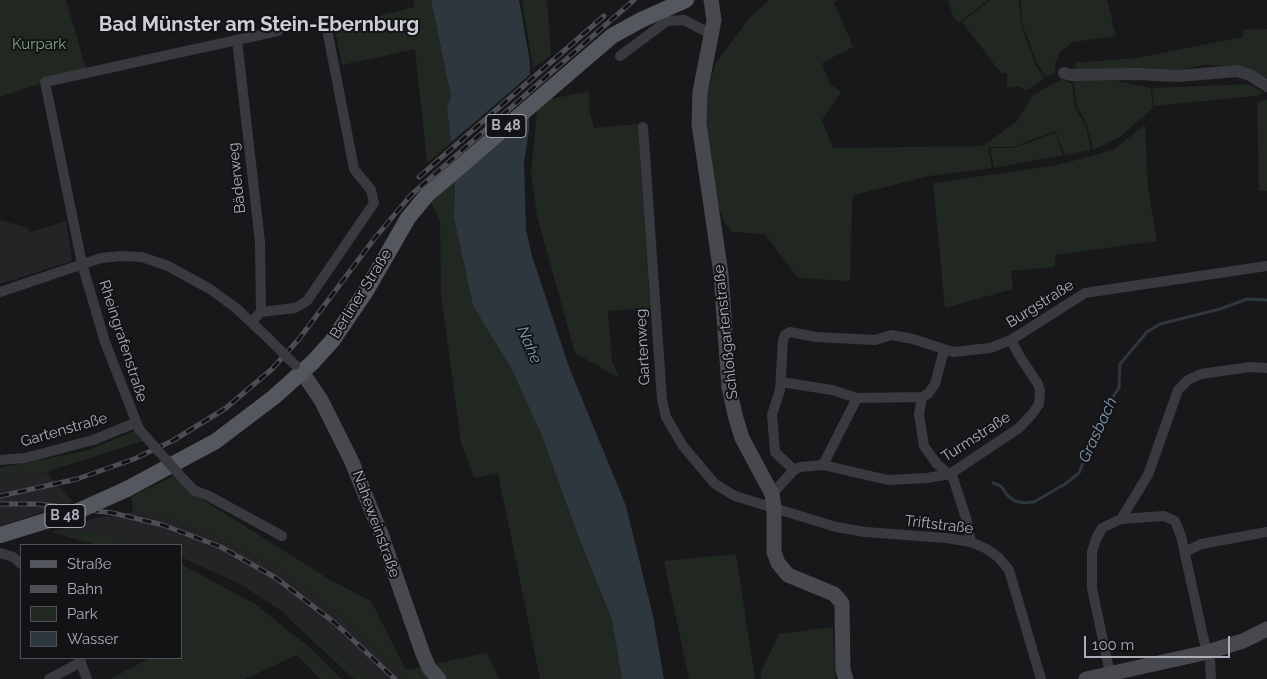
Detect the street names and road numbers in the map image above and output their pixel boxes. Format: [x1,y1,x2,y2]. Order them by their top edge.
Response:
road number: B 48 [486,114,526,138]
street label: Bäderweg [224,141,250,215]
street label: Berliner Straße [326,246,396,342]
street label: Schloßgartenstraße [710,264,742,400]
street label: Burgstraße [1003,276,1077,332]
street label: Rheingrafenstraße [95,278,151,404]
street label: Gartenweg [632,308,654,386]
street label: Turmstraße [938,408,1014,466]
street label: Gartenstraße [19,409,109,451]
street label: Naheweinstraße [348,468,404,580]
road number: B 48 [45,504,85,528]
street label: Triftstraße [904,512,974,538]

